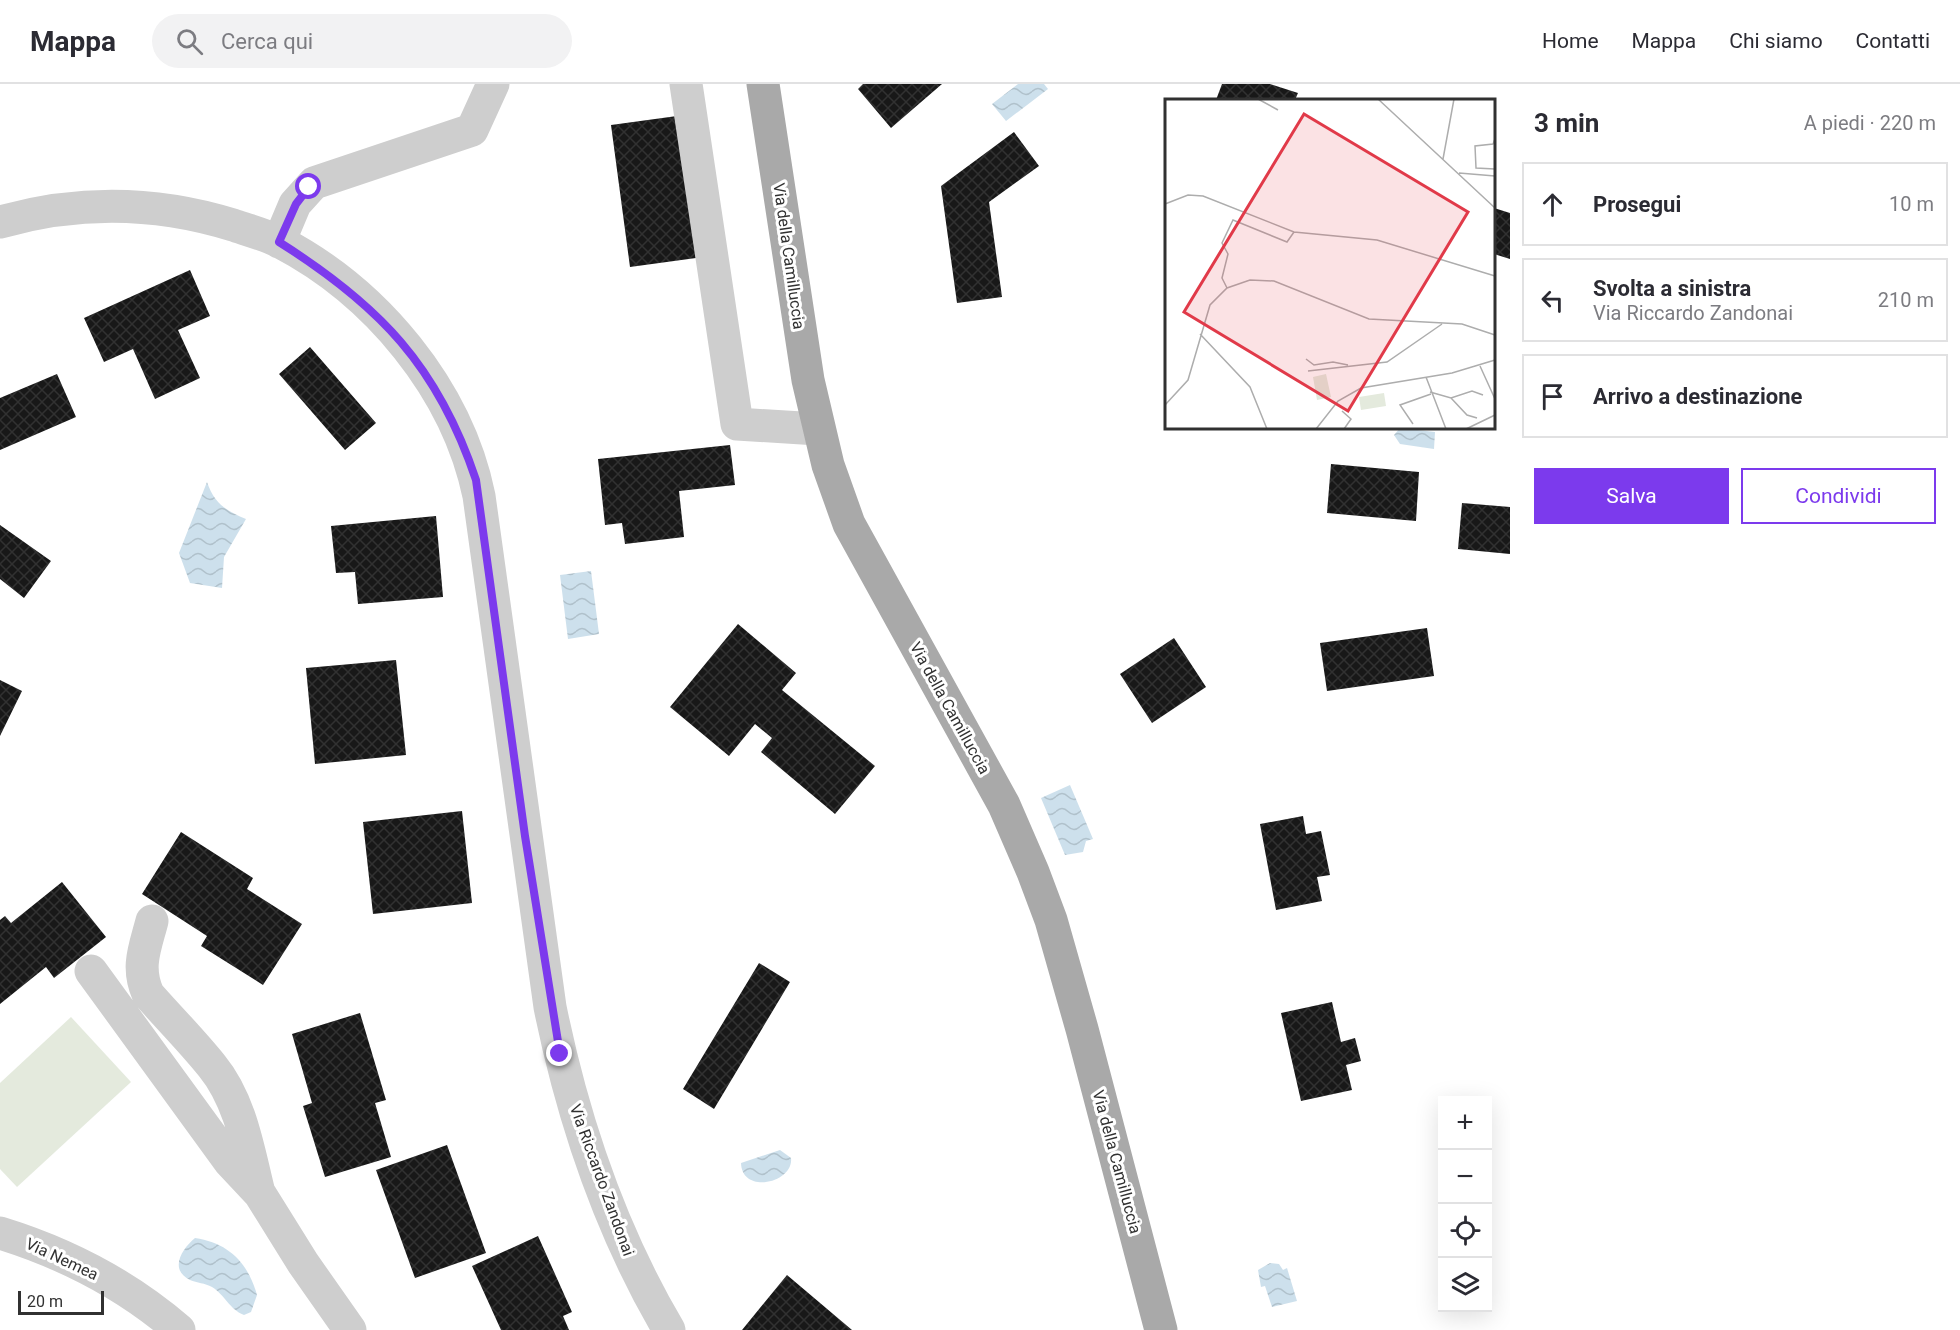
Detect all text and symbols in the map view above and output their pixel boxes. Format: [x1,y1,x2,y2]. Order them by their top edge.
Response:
search box [152,14,572,68]
text: Mappa [30,25,116,58]
icon: search [173,25,206,58]
text: Cerca qui [221,29,313,54]
text: Home [1542,29,1599,53]
text: Mappa [1632,29,1696,53]
text: Chi siamo [1729,29,1823,53]
text: Contatti [1856,29,1930,53]
inset map [1165,99,1495,429]
text: 3 min [1534,108,1599,138]
text: A piedi · 220 m [1804,111,1936,135]
route start [295,173,321,199]
street label: Via della Camilluccia [769,182,809,330]
icon: ahead [1536,188,1569,221]
text: Prosegui [1593,192,1681,217]
text: 10 m [1889,192,1934,216]
text: Svolta a sinistra [1593,276,1751,301]
icon: left [1536,284,1569,317]
text: 210 m [1878,288,1934,312]
text: Via Riccardo Zandonai [1593,301,1793,325]
icon: arrive [1536,380,1569,413]
text: Arrivo a destinazione [1593,384,1802,409]
button: Salva [1534,468,1729,524]
button: Condividi [1741,468,1936,524]
street label: Via della Camilluccia [906,639,994,777]
route end [546,1040,572,1066]
street label: Via della Camilluccia [1089,1088,1145,1236]
map controls [1438,1096,1492,1312]
button: + [1438,1096,1492,1150]
street label: Via Riccardo Zandonai [566,1102,638,1258]
button: − [1438,1150,1492,1204]
button: locate [1438,1204,1492,1258]
street label: Via Nemea [23,1234,101,1284]
button: layers [1438,1258,1492,1312]
scale bar [18,1288,104,1316]
text: 20 m [27,1292,63,1311]

